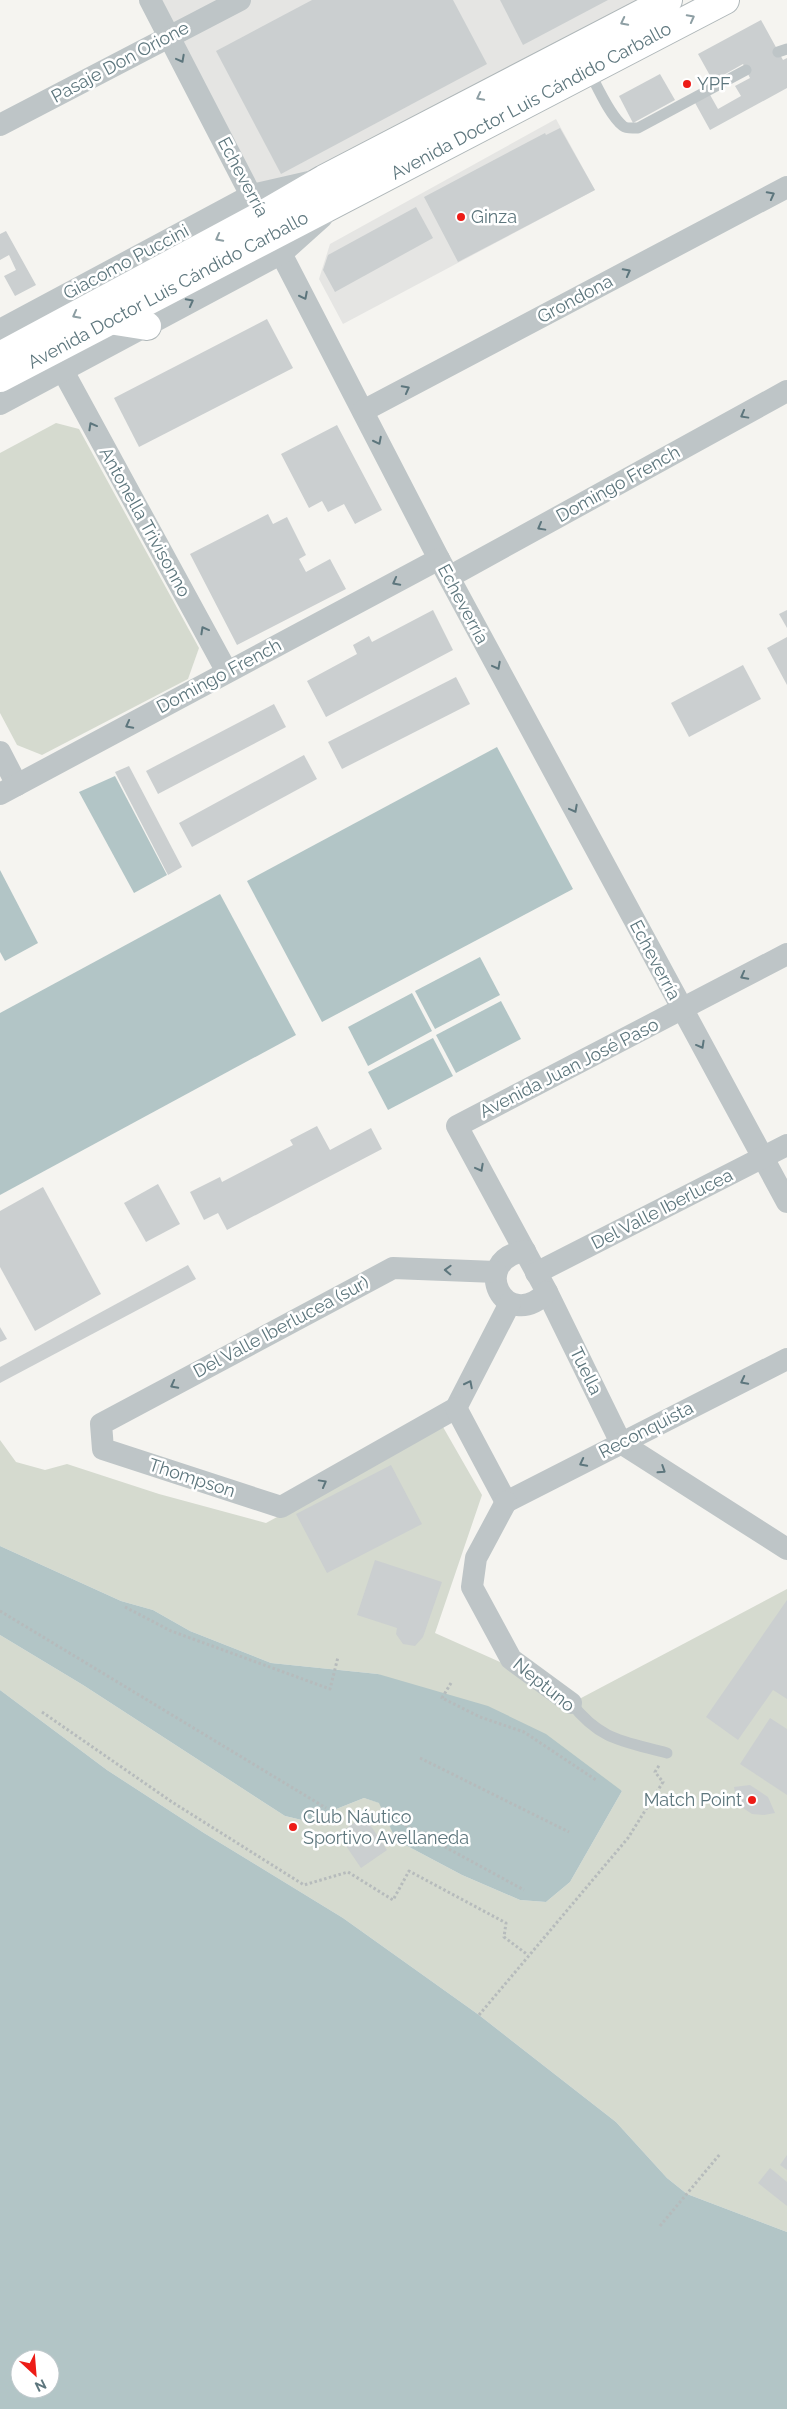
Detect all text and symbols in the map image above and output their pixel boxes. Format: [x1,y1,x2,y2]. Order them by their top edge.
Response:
one-way arrow [685,14,694,24]
street label: Pasaje Don Orione [47,16,193,107]
one-way arrow [621,16,630,26]
street label: Avenida Doctor Luis Cándido Carballo [387,17,675,184]
one-way arrow [174,54,184,63]
place label: YPF [697,73,731,94]
marker: YPF [681,78,693,90]
one-way arrow [477,91,486,101]
street label: Echeverría [214,133,273,220]
one-way arrow [766,192,775,202]
street label: Avenida Doctor Luis Cándido Carballo [24,206,312,373]
place label: Ginza [471,206,517,227]
marker: Ginza [455,211,467,223]
street label: Giacomo Puccini [60,220,192,303]
one-way arrow [215,232,224,242]
one-way arrow [622,268,631,278]
street label: Grondona [533,270,616,327]
one-way arrow [298,291,308,300]
one-way arrow [185,299,194,309]
one-way arrow [72,309,81,319]
one-way arrow [401,385,410,395]
one-way arrow [741,409,750,419]
one-way arrow [88,422,98,431]
one-way arrow [372,436,382,445]
street label: Domingo French [552,441,683,526]
street label: Antonella Trivisonno [96,443,196,601]
one-way arrow [537,521,546,531]
street label: Echeverría [434,560,493,647]
one-way arrow [392,576,401,586]
one-way arrow [200,626,210,635]
street label: Domingo French [153,634,285,717]
one-way arrow [491,661,501,670]
one-way arrow [125,719,134,729]
one-way arrow [568,804,578,813]
street label: Echeverría [626,916,685,1003]
one-way arrow [740,970,749,980]
street label: Avenida Juan José Paso [476,1013,662,1122]
one-way arrow [695,1039,705,1048]
one-way arrow [474,1163,484,1172]
street label: Del Valle Iberlucea [588,1164,736,1253]
one-way arrow [443,1264,451,1275]
street label: Del Valle Iberlucea (sur) [189,1271,372,1382]
street label: Tuella [566,1344,607,1398]
one-way arrow [740,1375,749,1385]
one-way arrow [171,1379,180,1389]
one-way arrow [463,1380,473,1389]
street label: Reconquista [595,1397,697,1462]
street label: Thompson [146,1454,238,1501]
one-way arrow [579,1457,588,1467]
one-way arrow [657,1463,666,1473]
one-way arrow [318,1479,327,1489]
street label: Neptuno [509,1653,580,1716]
place label: Match Point [644,1789,742,1810]
marker: Match Point [746,1794,758,1806]
place label: Club Náutico Sportivo Avellaneda [303,1806,469,1848]
marker: Club Náutico Sportivo Avellaneda [287,1821,299,1833]
north arrow [10,2349,60,2399]
text: N [32,2376,49,2395]

